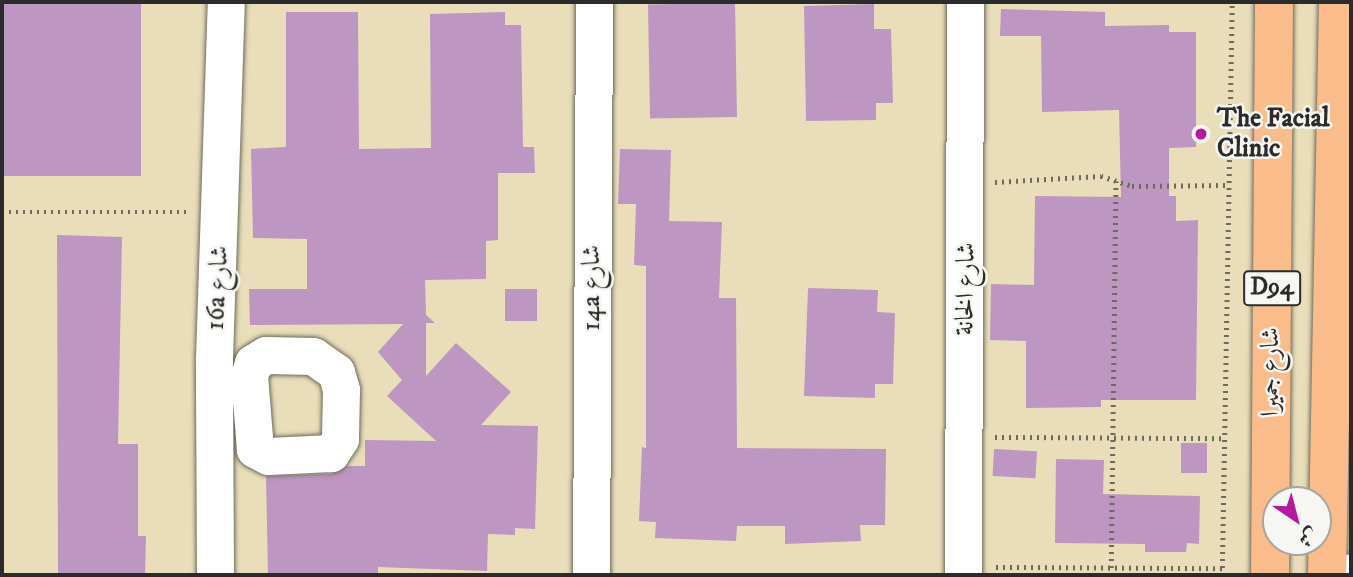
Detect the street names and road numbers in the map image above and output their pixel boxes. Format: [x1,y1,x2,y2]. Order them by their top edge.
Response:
street label: شارع الخانة [950,242,982,336]
street label: 16a شارع [200,245,236,331]
street label: 14a شارع [576,245,608,331]
road number: D94 [1242,268,1302,309]
street label: شارع جميرا [1255,327,1287,417]

